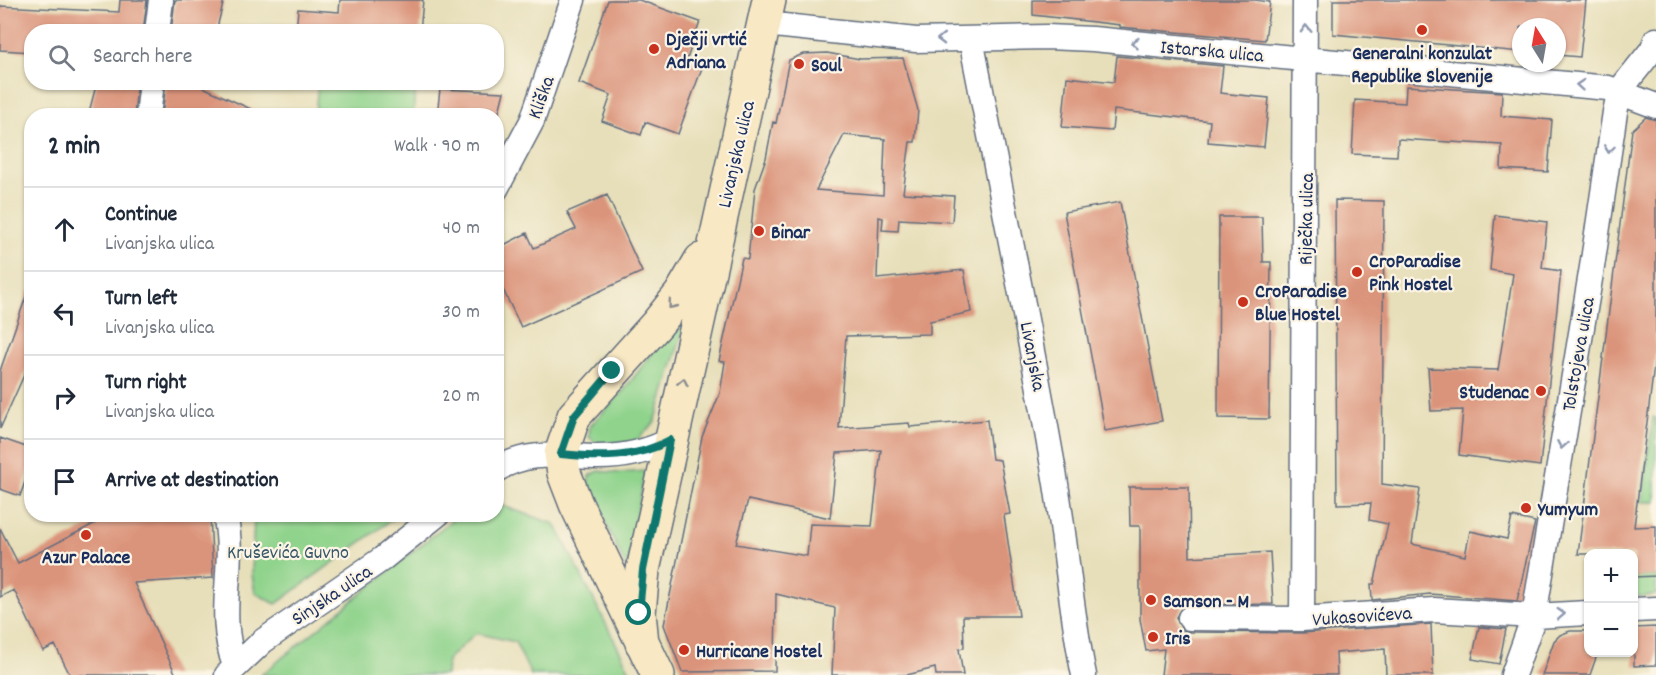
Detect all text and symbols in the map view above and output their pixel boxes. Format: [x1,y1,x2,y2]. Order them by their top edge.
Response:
north arrow [1512,18,1566,72]
marker: Generalni konzulat Republike Slovenije [1415,23,1429,37]
search box [24,24,504,90]
one-way arrow [1299,25,1312,34]
place label: Dječji vrtić Adriana [666,27,747,78]
one-way arrow [936,33,945,45]
street label: Istarska ulica [1159,35,1265,72]
one-way arrow [1131,37,1140,50]
icon: search [45,41,78,74]
place label: Generalni konzulat Republike Slovenije [1351,41,1493,92]
text: Search here [93,42,192,73]
marker: Dječji vrtić Adriana [647,42,661,56]
place label: Soul [811,53,842,81]
marker: Soul [792,57,806,71]
street label: Kliška [522,72,564,123]
one-way arrow [1576,79,1585,92]
street label: Livanjska ulica [712,98,764,211]
text: 2 min [48,129,100,166]
text: Walk · 90 m [394,133,480,161]
one-way arrow [1604,144,1616,154]
street label: Riječka ulica [1293,172,1323,265]
text: Continue [105,200,177,231]
icon: ahead [48,213,81,246]
text: 40 m [442,215,480,243]
place label: Binar [771,220,811,248]
marker: Binar [752,224,766,238]
text: Livanjska ulica [105,231,214,259]
place label: CroParadise Pink Hostel [1369,249,1461,300]
marker: CroParadise Pink Hostel [1350,265,1364,279]
place label: CroParadise Blue Hostel [1255,279,1347,330]
text: Turn left [105,284,177,315]
marker: CroParadise Blue Hostel [1236,295,1250,309]
street label: Tolstojeva ulica [1556,295,1604,414]
icon: left [48,297,81,330]
one-way arrow [669,298,680,309]
text: 30 m [442,299,480,327]
text: Livanjska ulica [105,315,214,343]
street label: Livanjska [1011,320,1052,394]
route end [598,357,624,383]
text: Turn right [105,368,187,399]
one-way arrow [676,378,689,388]
place label: Studenac [1459,380,1529,408]
icon: right [48,381,81,414]
text: 20 m [442,383,480,411]
marker: Studenac [1534,384,1548,398]
text: Livanjska ulica [105,399,214,427]
one-way arrow [1556,440,1569,450]
icon: arrive [48,465,81,498]
text: Arrive at destination [105,466,279,497]
place label: Yumyum [1537,497,1598,525]
marker: Yumyum [1519,501,1533,515]
marker: Azur Palace [79,528,93,542]
park label: Kruševića Guvno [227,540,349,568]
place label: Azur Palace [42,545,130,573]
map controls [1584,549,1638,657]
button: + [1584,549,1638,603]
street label: Sinjska ulica [287,559,379,634]
place label: Samson - M [1163,589,1249,617]
marker: Samson - M [1144,593,1158,607]
route start [625,599,651,625]
street label: Vukasovićeva [1312,601,1414,635]
button: − [1584,603,1638,657]
one-way arrow [1557,608,1566,621]
place label: Iris [1165,626,1191,654]
marker: Iris [1146,630,1160,644]
place label: Hurricane Hostel [696,639,822,667]
marker: Hurricane Hostel [677,643,691,657]

